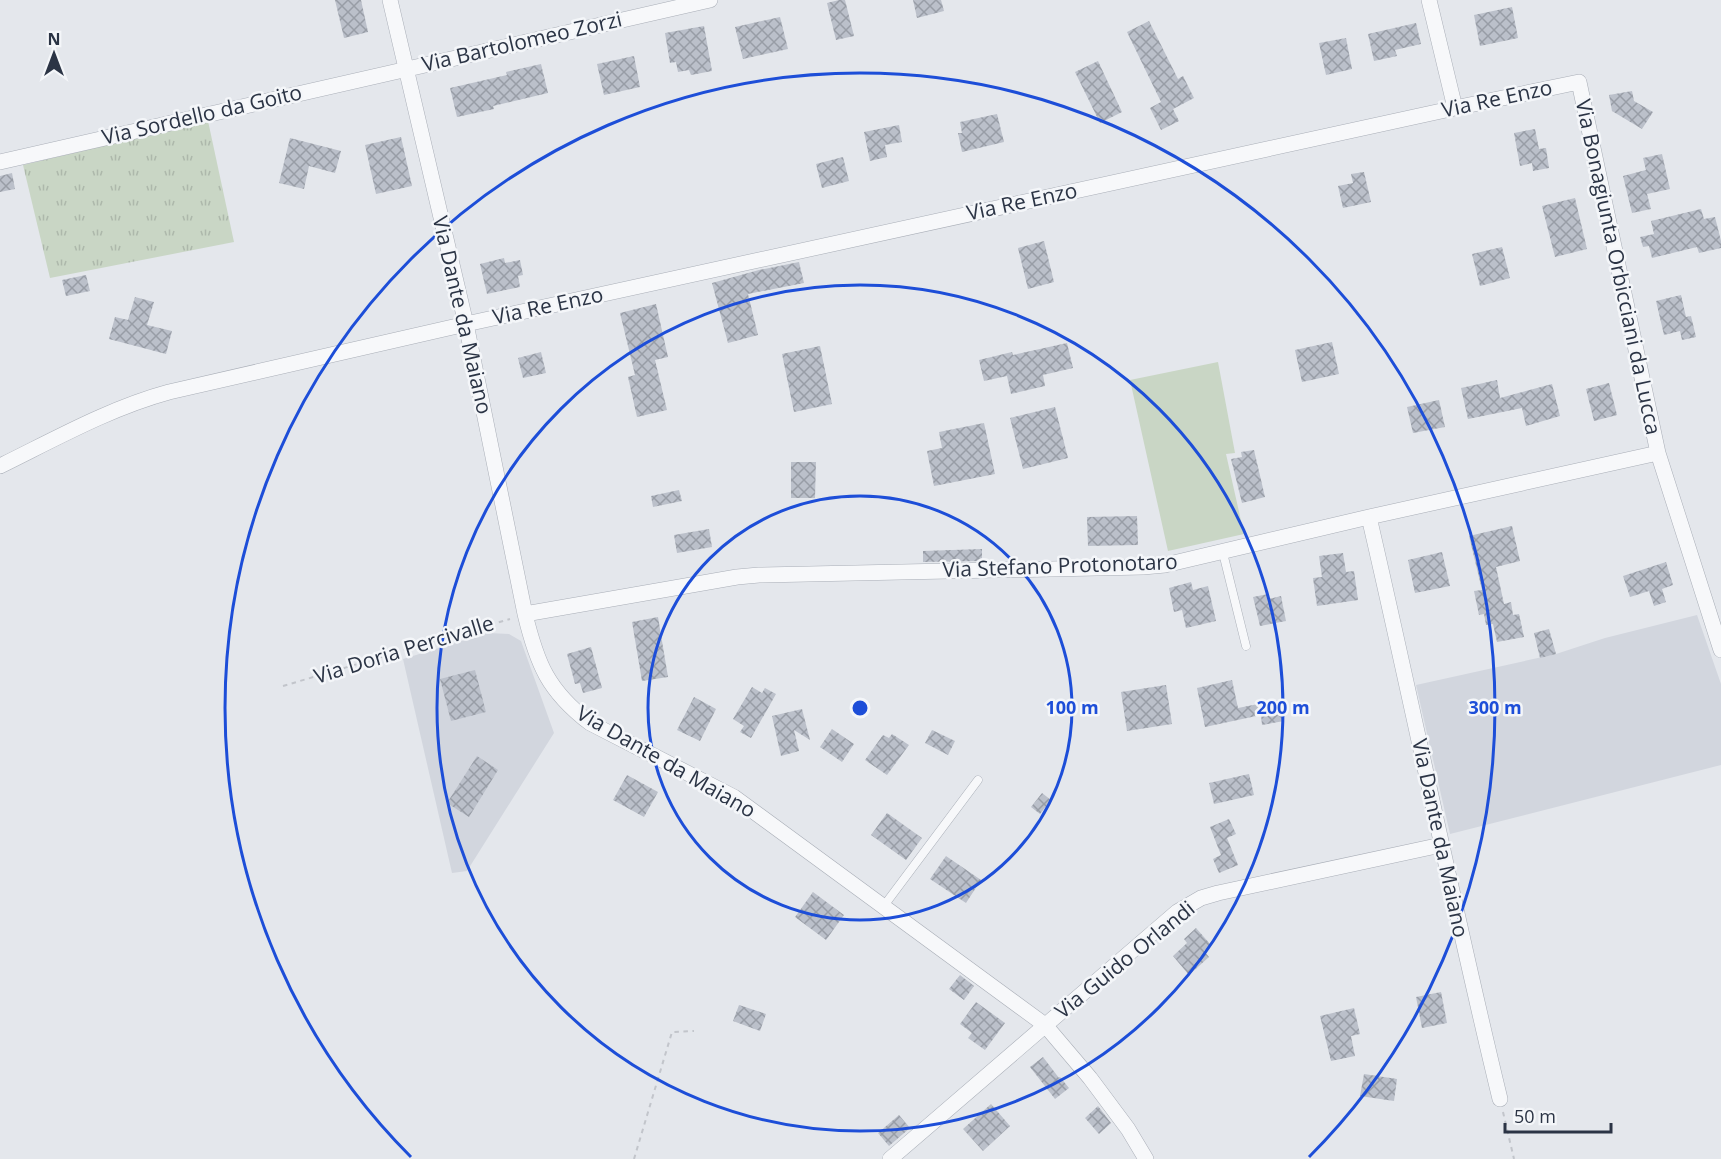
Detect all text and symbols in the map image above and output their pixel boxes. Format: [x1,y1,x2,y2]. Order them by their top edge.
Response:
street label: Via Bartolomeo Zorzi [419,4,625,78]
north arrow [24,24,84,84]
text: N [47,28,61,50]
street label: Via Re Enzo [1439,73,1555,123]
street label: Via Sordello da Goito [99,77,304,151]
street label: Via Bonagiunta Orbicciani da Lucca [1570,97,1668,437]
street label: Via Re Enzo [964,176,1080,226]
street label: Via Dante da Maiano [427,213,499,417]
street label: Via Re Enzo [490,280,606,330]
street label: Via Stefano Protonotaro [942,547,1178,583]
street label: Via Doria Percivalle [310,608,497,690]
text: 100 m [1045,695,1099,719]
text: 200 m [1256,695,1310,719]
text: 300 m [1468,695,1522,719]
street label: Via Dante da Maiano [572,698,761,824]
centre of rings [850,698,870,718]
street label: Via Dante da Maiano [1406,736,1476,940]
street label: Via Guido Orlandi [1049,894,1200,1024]
scale bar [1505,1096,1612,1134]
text: 50 m [1514,1104,1556,1128]

